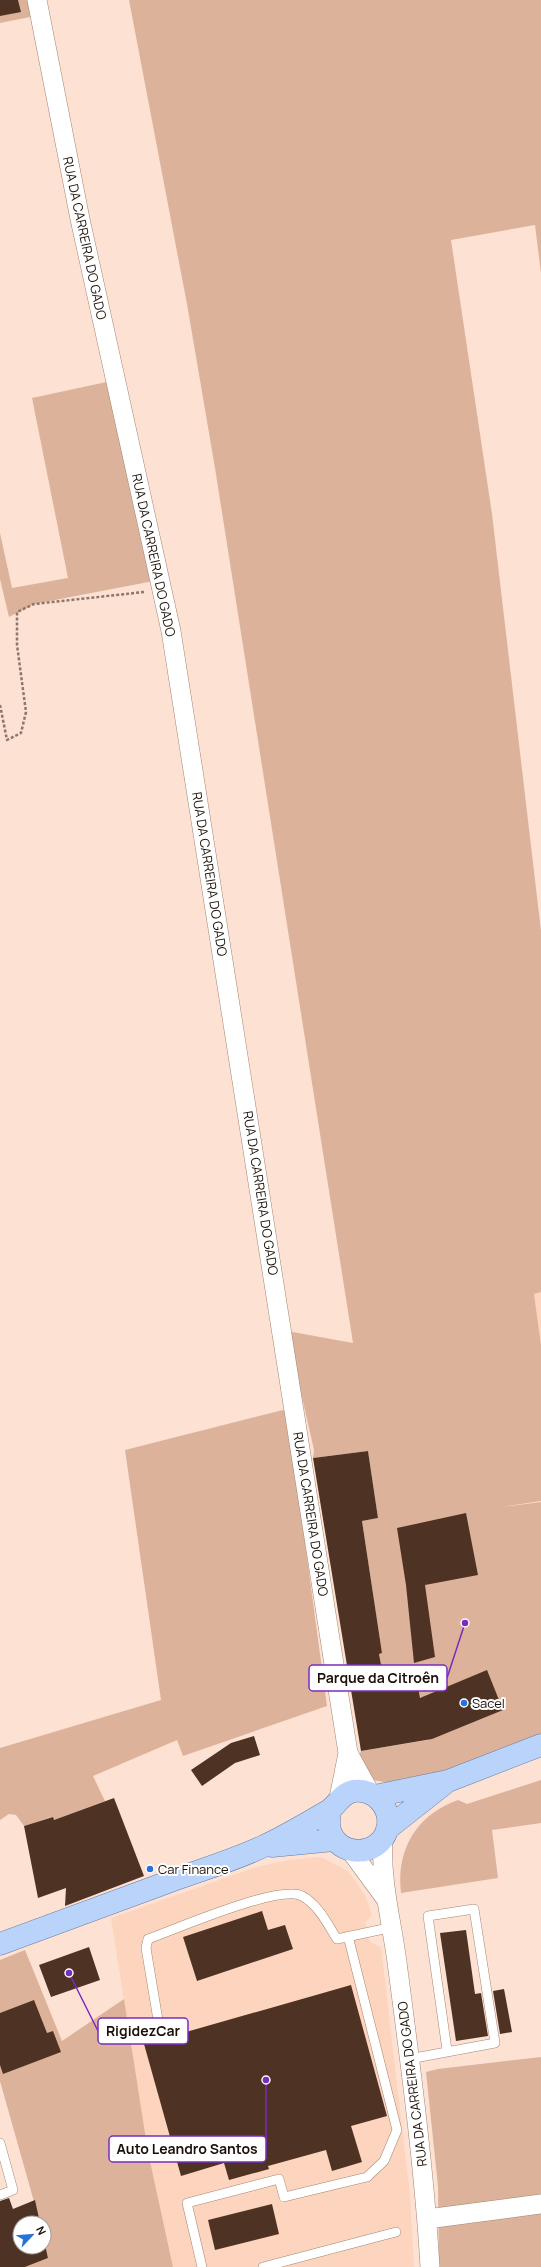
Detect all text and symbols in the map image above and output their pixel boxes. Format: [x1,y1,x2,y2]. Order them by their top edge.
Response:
street label: RUA DA CARREIRA DO GADO [59,155,111,322]
street label: RUA DA CARREIRA DO GADO [128,472,180,639]
street label: RUA DA CARREIRA DO GADO [188,790,232,958]
street label: RUA DA CARREIRA DO GADO [239,1109,283,1277]
street label: RUA DA CARREIRA DO GADO [289,1430,333,1598]
callout: Parque da Citroên [309,1665,447,1691]
text: Parque da Citroên [317,1668,439,1687]
place label: Sacel [472,1694,505,1712]
marker: Sacel [459,1698,469,1708]
place label: Car Finance [158,1860,229,1878]
marker: Car Finance [145,1864,155,1874]
street label: RUA DA CARREIRA DO GADO [393,2000,431,2168]
callout: RigidezCar [98,2018,188,2044]
text: RigidezCar [106,2021,181,2040]
callout: Auto Leandro Santos [109,2136,266,2162]
text: Auto Leandro Santos [116,2139,258,2158]
north arrow [12,2215,52,2255]
text: N [33,2224,50,2237]

